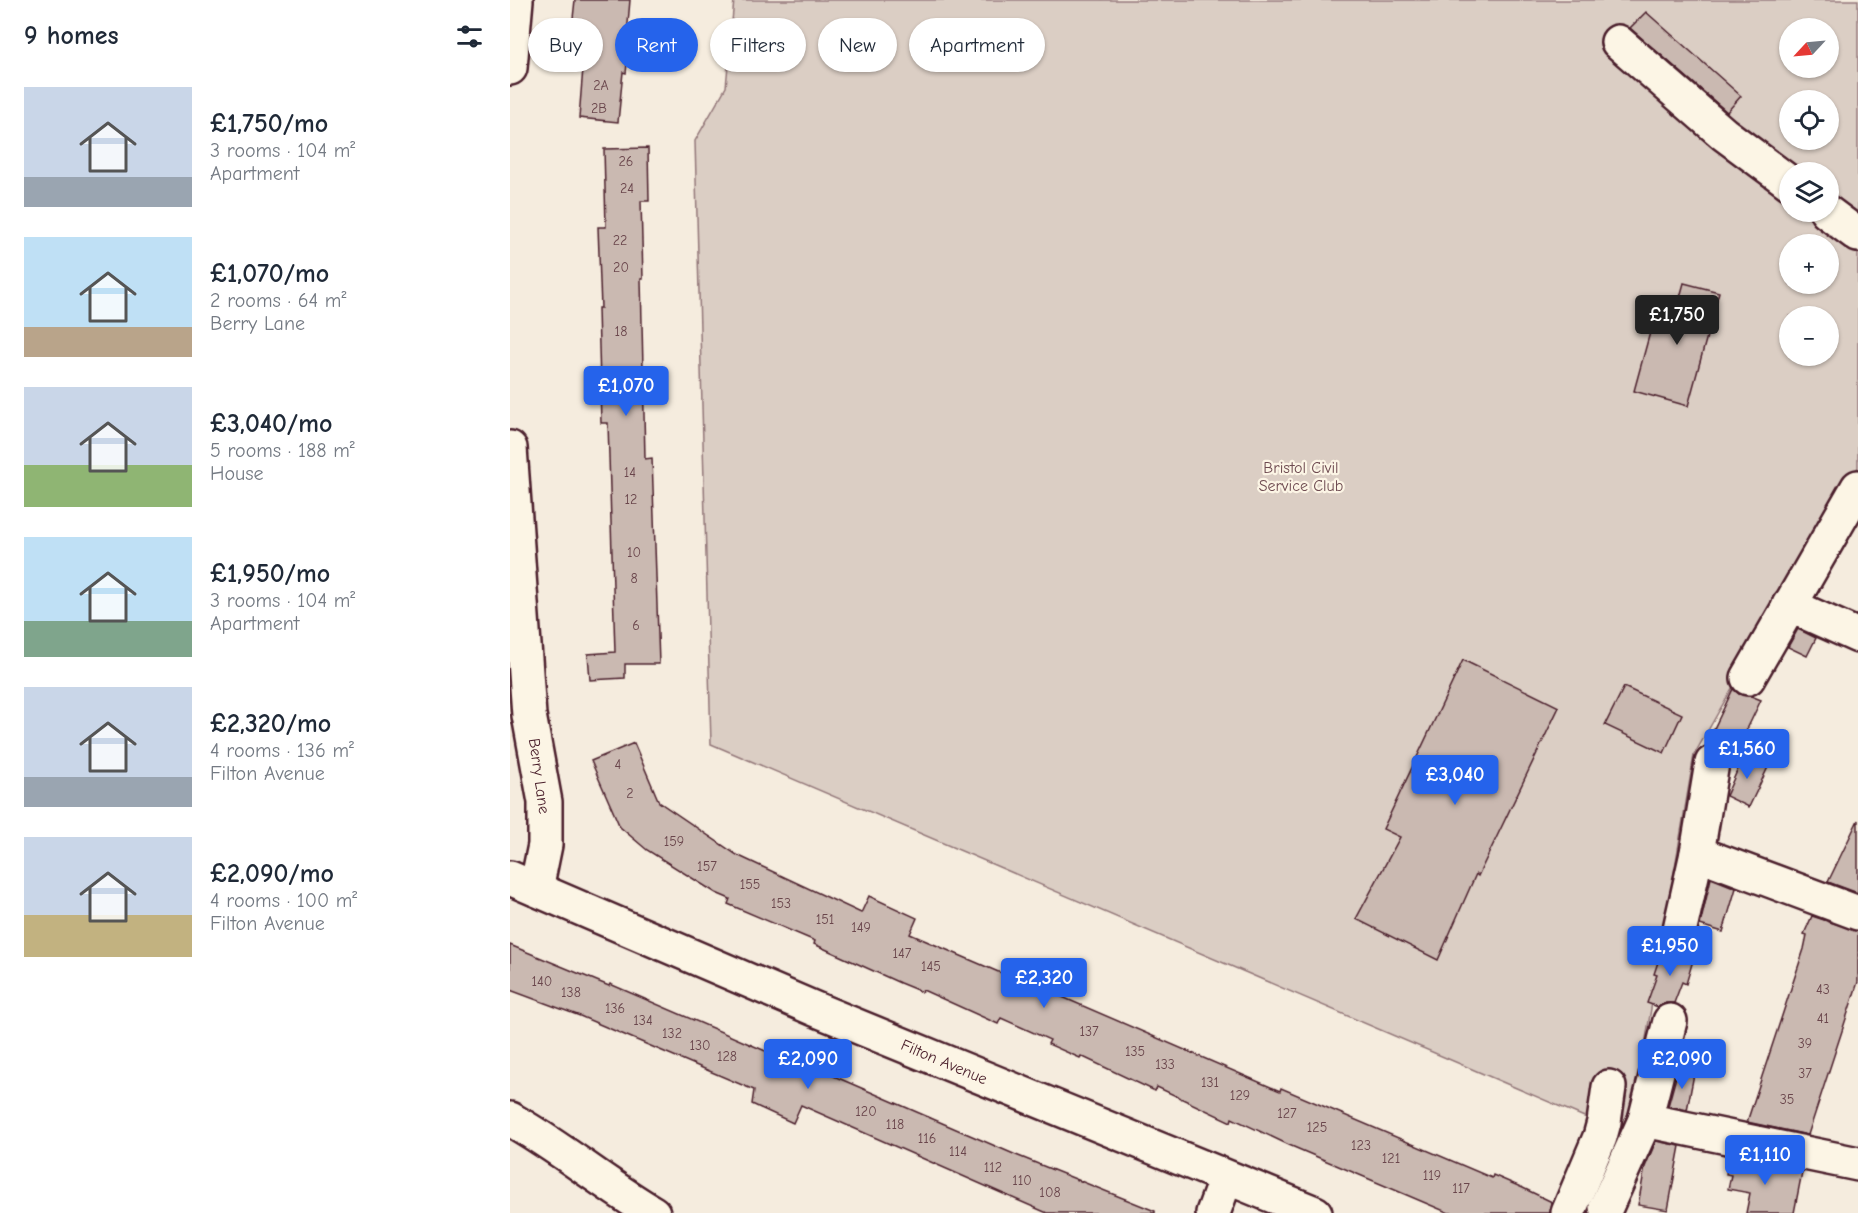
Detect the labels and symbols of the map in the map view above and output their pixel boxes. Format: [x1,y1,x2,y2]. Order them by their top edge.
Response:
north arrow [1779,18,1839,78]
house number: 2A [593,77,609,94]
house number: 2B [591,100,607,117]
house number: 26 [619,153,633,170]
house number: 24 [620,180,634,197]
house number: 22 [613,232,627,249]
house number: 20 [613,259,629,276]
pin: £1,750 [1628,295,1726,346]
house number: 18 [615,323,627,340]
pin: £1,070 [577,366,675,417]
park label: Bristol Civil Service Club [1259,459,1343,495]
house number: 14 [624,464,636,481]
house number: 12 [625,491,637,508]
house number: 10 [627,544,641,561]
house number: 8 [630,570,638,587]
house number: 6 [632,617,640,634]
pin: £1,560 [1698,729,1796,780]
street label: Berry Lane [525,737,553,815]
pin: £3,040 [1406,755,1504,806]
house number: 4 [615,756,622,773]
house number: 2 [626,785,634,802]
house number: 159 [664,833,684,850]
house number: 157 [697,858,717,875]
house number: 155 [740,876,760,893]
house number: 153 [771,895,791,912]
house number: 151 [816,911,834,928]
house number: 149 [851,919,871,936]
pin: £1,950 [1621,926,1719,977]
house number: 147 [893,945,912,962]
house number: 145 [921,958,941,975]
pin: £2,320 [995,958,1093,1009]
house number: 140 [532,973,552,990]
house number: 43 [1816,981,1830,998]
house number: 138 [561,984,581,1001]
house number: 136 [605,1000,625,1017]
house number: 41 [1817,1010,1829,1027]
house number: 134 [633,1012,653,1029]
house number: 137 [1079,1023,1099,1040]
house number: 132 [662,1025,682,1042]
house number: 39 [1798,1035,1812,1052]
street label: Filton Avenue [898,1036,990,1088]
house number: 130 [689,1037,711,1054]
pin: £2,090 [759,1039,857,1090]
pin: £2,090 [1633,1039,1731,1090]
house number: 135 [1125,1043,1145,1060]
house number: 128 [717,1048,737,1065]
house number: 133 [1155,1056,1175,1073]
house number: 37 [1798,1065,1812,1082]
house number: 131 [1201,1074,1219,1091]
house number: 129 [1230,1087,1250,1104]
house number: 35 [1780,1091,1794,1108]
house number: 120 [855,1103,877,1120]
house number: 127 [1277,1105,1297,1122]
house number: 118 [886,1116,904,1133]
house number: 125 [1307,1119,1327,1136]
house number: 116 [918,1130,936,1147]
pin: £1,110 [1716,1135,1814,1186]
house number: 123 [1351,1137,1371,1154]
house number: 114 [949,1143,967,1160]
house number: 121 [1382,1150,1400,1167]
house number: 112 [984,1159,1002,1176]
house number: 119 [1423,1167,1441,1184]
house number: 110 [1012,1172,1032,1189]
house number: 117 [1452,1180,1470,1197]
house number: 108 [1039,1184,1061,1201]

